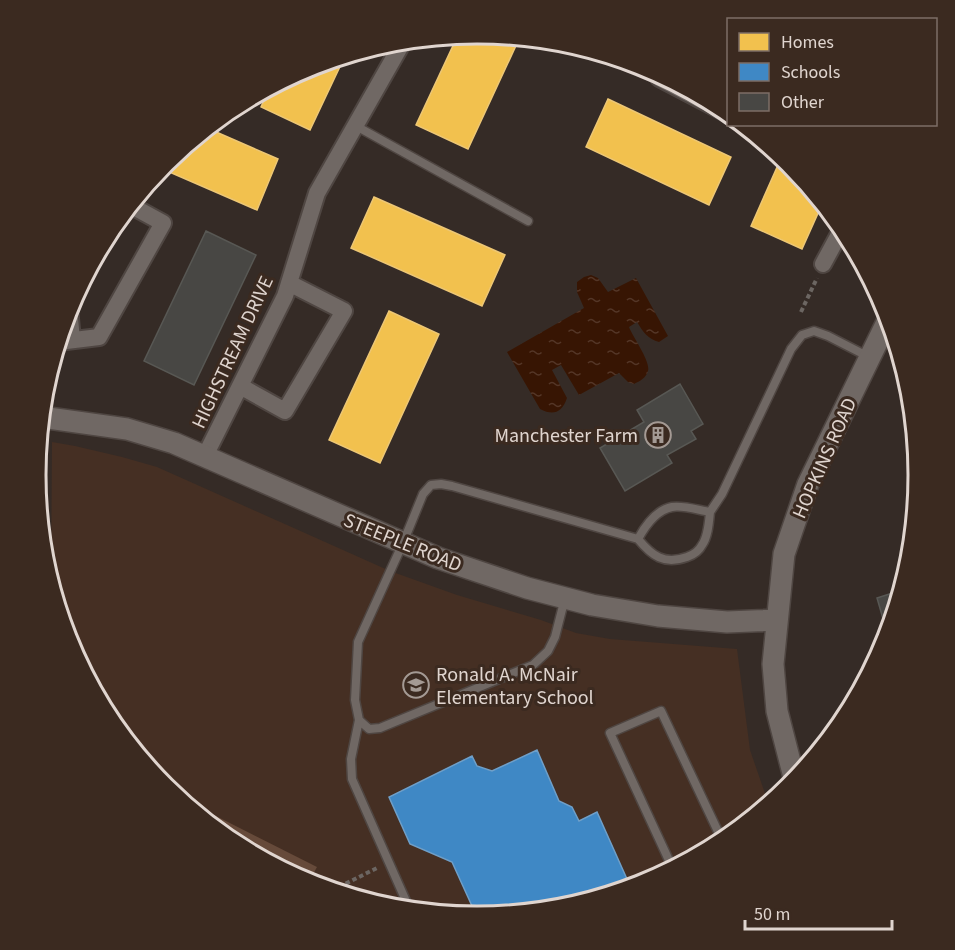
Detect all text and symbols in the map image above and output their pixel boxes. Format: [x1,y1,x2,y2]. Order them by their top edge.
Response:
legend [727,18,937,126]
text: Homes [781,30,834,55]
text: Schools [781,60,840,85]
text: Other [781,90,825,115]
street label: HIGHSTREAM DRIVE [185,271,281,433]
street label: HOPKINS ROAD [786,393,864,523]
building icon: Manchester Farm [643,420,673,450]
place label: Manchester Farm [494,422,638,450]
street label: STEEPLE ROAD [339,506,466,579]
place label: Ronald A. McNair Elementary School [436,661,594,712]
school or university icon: Ronald A. McNair Elementary School [401,670,431,700]
scale bar [745,893,892,931]
text: 50 m [754,902,790,927]

